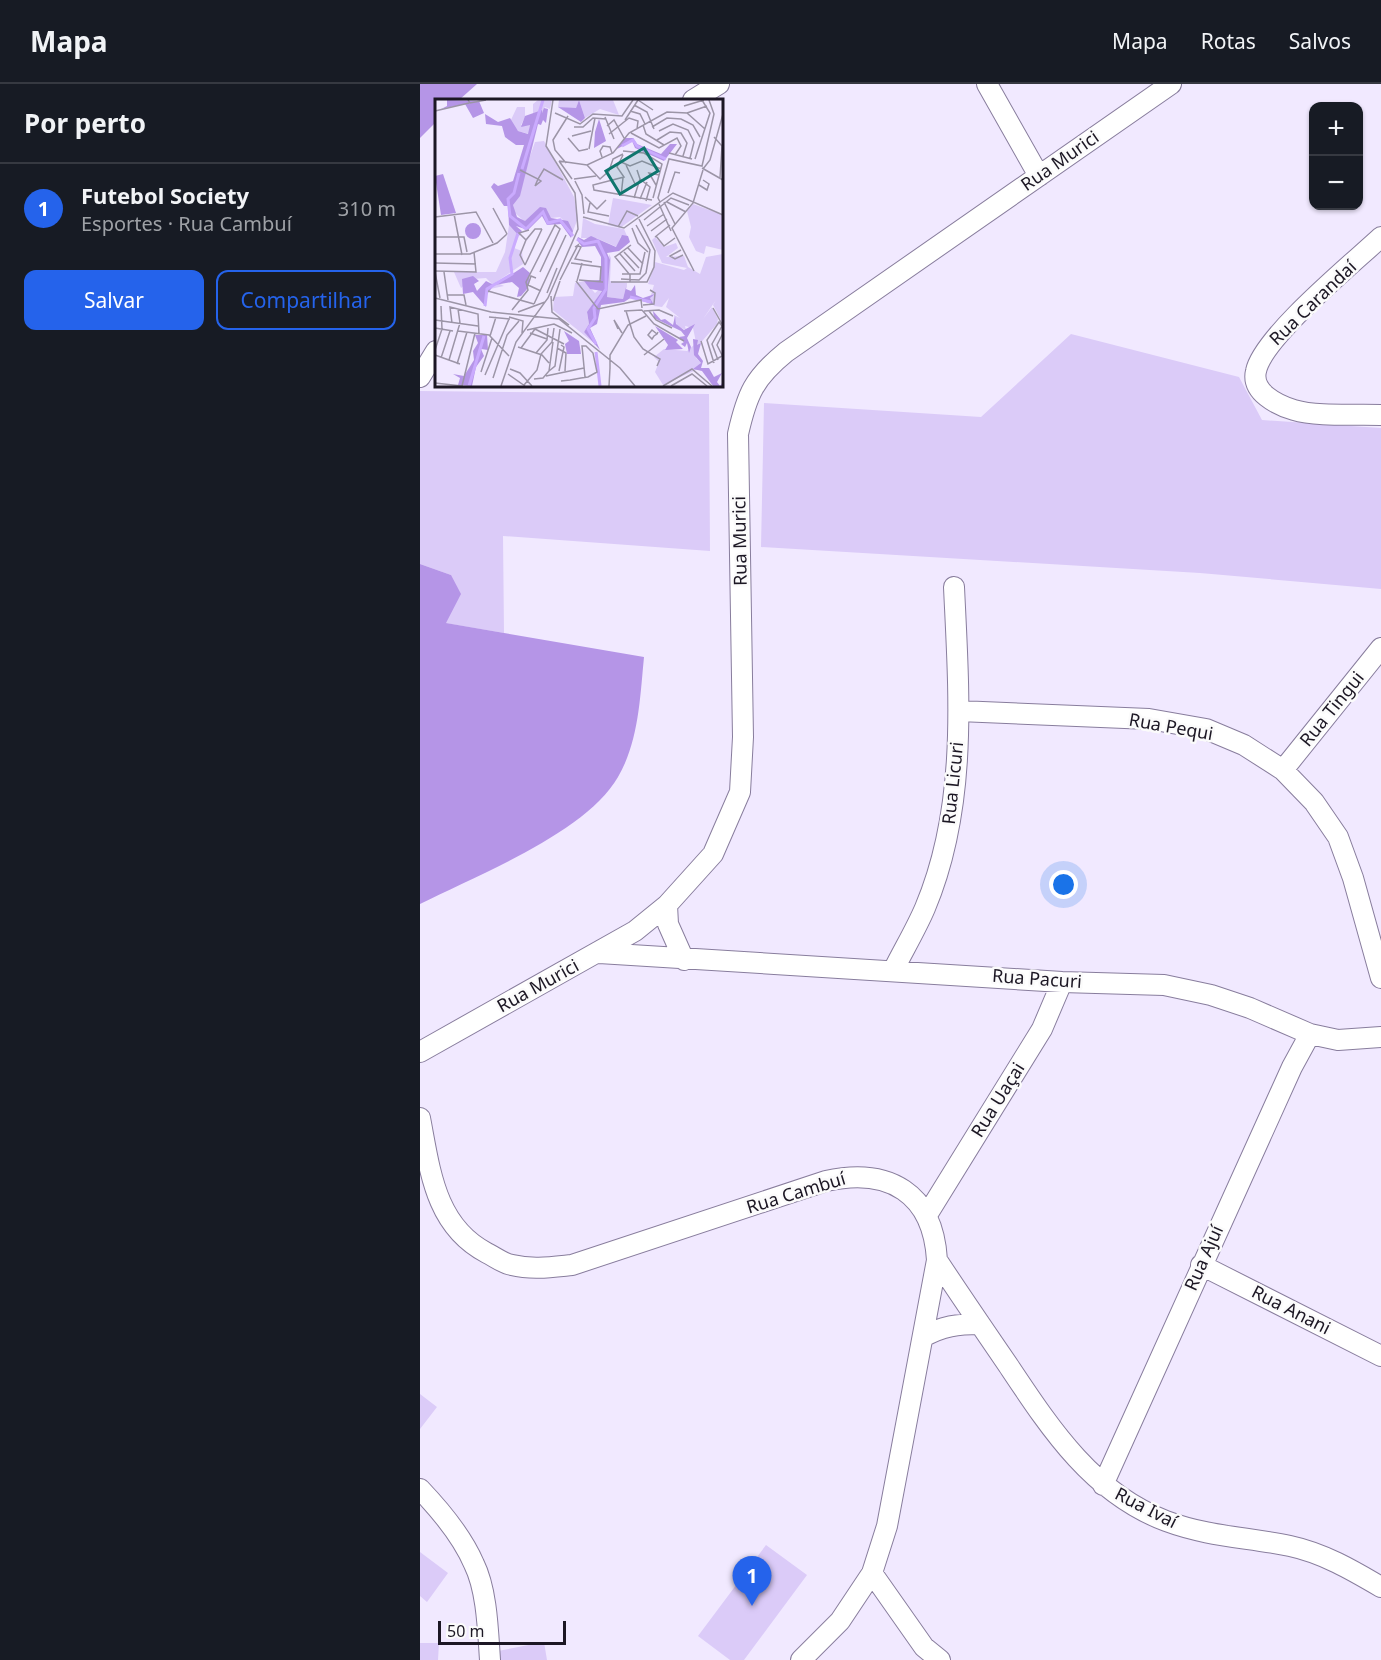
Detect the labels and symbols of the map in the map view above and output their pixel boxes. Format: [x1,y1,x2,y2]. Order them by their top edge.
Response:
inset map [435,99,723,387]
street label: Rua Murici [1016,125,1103,196]
street label: Rua Carandaí [1263,254,1361,350]
street label: Rua Murici [726,496,752,586]
street label: Rua Tingui [1294,666,1369,751]
street label: Rua Pequi [1127,707,1215,745]
street label: Rua Licuri [936,740,968,825]
your location [1049,870,1078,899]
street label: Rua Murici [492,953,583,1017]
street label: Rua Pacuri [991,963,1083,993]
street label: Rua Uaçai [965,1058,1030,1141]
street label: Rua Cambuí [743,1166,848,1218]
street label: Rua Ajuí [1178,1221,1228,1294]
street label: Rua Anani [1248,1279,1335,1339]
street label: Rua Ivaí [1111,1481,1182,1533]
pin: 1 [732,1556,772,1606]
scale bar [438,1618,566,1646]

